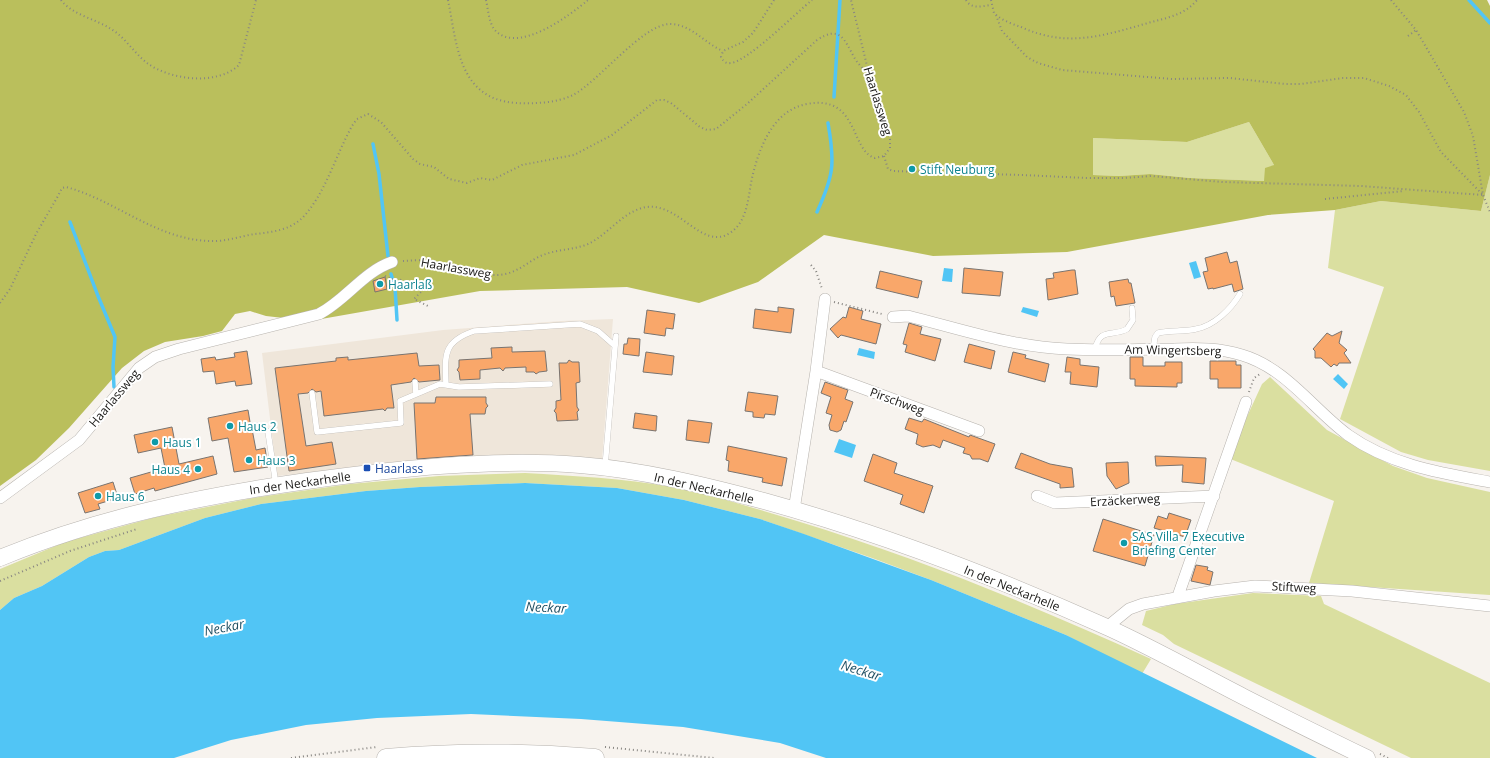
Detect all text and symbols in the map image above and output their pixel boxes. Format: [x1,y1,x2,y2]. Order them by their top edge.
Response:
street label: Haarlassweg [860,65,897,138]
place label: Stift Neuburg [920,161,995,178]
marker: Stift Neuburg [907,164,917,174]
street label: Haarlassweg [420,253,493,283]
place label: Haarlaß [388,276,432,293]
marker: Haarlaß [375,279,385,289]
street label: Am Wingertsberg [1124,341,1222,359]
street label: Haarlassweg [85,365,144,431]
street label: Pirschweg [868,383,927,419]
place label: Haus 2 [238,418,277,435]
marker: Haus 2 [225,421,235,431]
place label: Haus 1 [163,434,202,451]
marker: Haus 1 [150,437,160,447]
place label: Haus 3 [257,452,296,469]
marker: Haus 3 [244,455,254,465]
place label: Haarlass [375,460,424,477]
place label: Haus 4 [151,461,190,478]
marker: Haarlass [362,463,372,473]
marker: Haus 4 [193,464,203,474]
street label: In der Neckarhelle [248,467,352,499]
street label: In der Neckarhelle [652,468,756,508]
place label: Haus 6 [106,488,145,505]
street label: Erzäckerweg [1090,490,1161,510]
marker: Haus 6 [93,491,103,501]
place label: SAS Villa 7 Executive Briefing Center [1132,528,1245,559]
marker: SAS Villa 7 Executive Briefing Center [1119,538,1129,548]
street label: In der Neckarhelle [961,561,1063,615]
street label: Stiftweg [1271,577,1317,597]
water label: Neckar [525,597,567,617]
water label: Neckar [202,614,246,640]
water label: Neckar [839,655,884,685]

